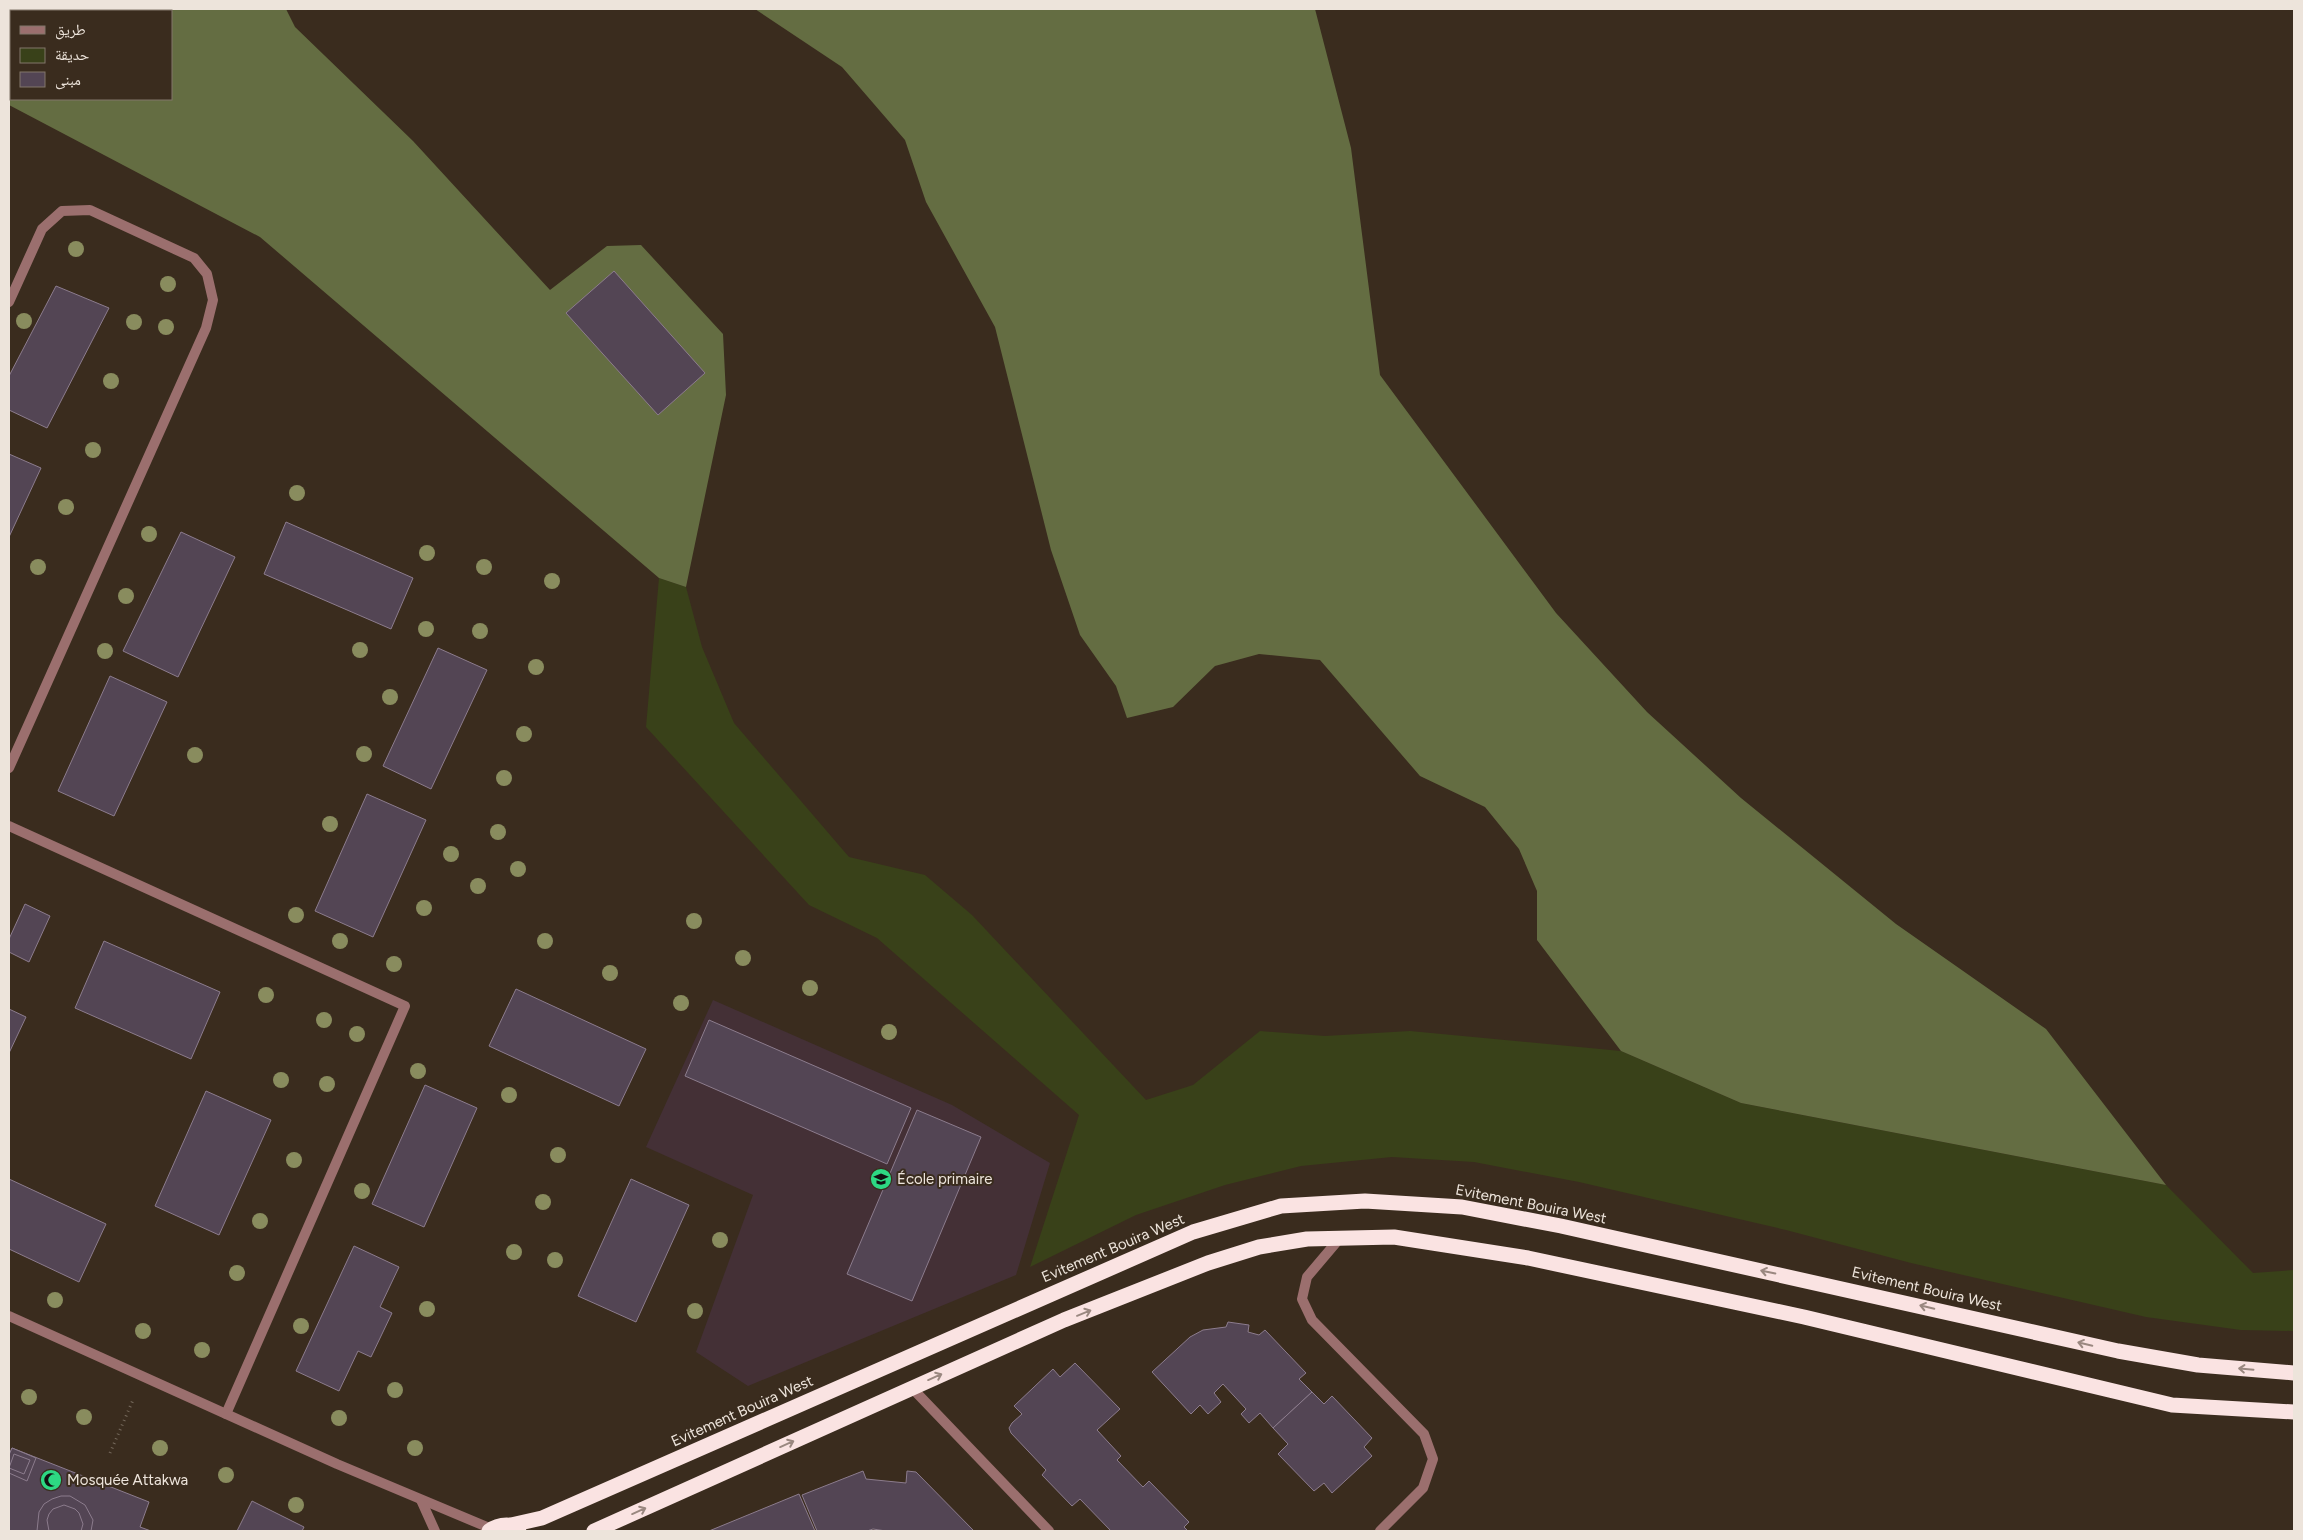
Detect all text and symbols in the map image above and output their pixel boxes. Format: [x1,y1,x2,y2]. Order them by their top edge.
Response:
legend [10,10,172,100]
text: طريق [55,21,86,40]
text: حديقة [55,46,90,64]
text: مبنى [55,71,81,90]
school or university icon: École primaire [869,1167,893,1191]
place label: École primaire [897,1170,992,1188]
street label: Evitement Bouira West [1454,1181,1608,1228]
street label: Evitement Bouira West [1039,1210,1187,1286]
street label: Evitement Bouira West [1850,1263,2004,1315]
one-way arrow [1761,1267,1777,1276]
one-way arrow [1919,1302,1935,1311]
one-way arrow [1076,1307,1091,1317]
one-way arrow [2078,1338,2094,1348]
one-way arrow [2238,1364,2254,1373]
street label: Evitement Bouira West [668,1371,816,1450]
one-way arrow [927,1372,942,1382]
one-way arrow [779,1439,794,1449]
mosque icon: Mosquée Attakwa [39,1468,63,1492]
place label: Mosquée Attakwa [67,1471,188,1489]
one-way arrow [631,1506,646,1516]

